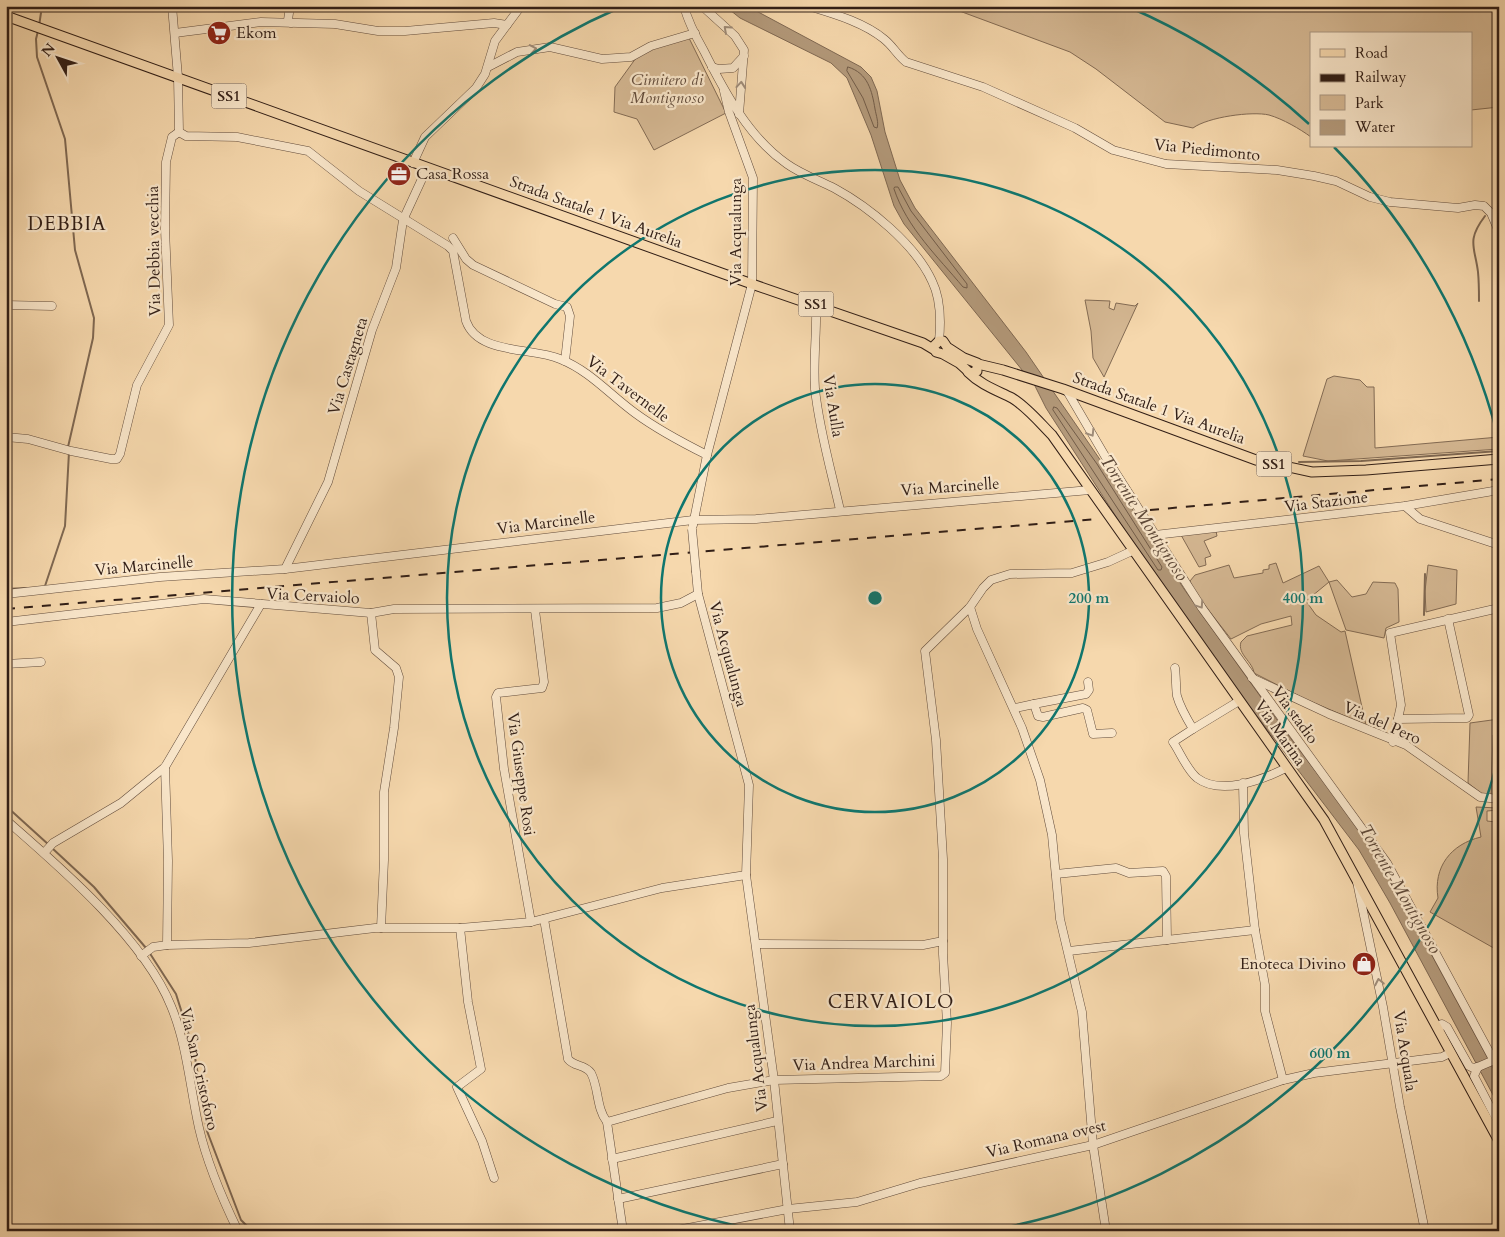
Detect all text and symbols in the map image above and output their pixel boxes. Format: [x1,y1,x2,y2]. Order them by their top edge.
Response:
supermarket icon: Ekom [206,20,232,46]
place label: Ekom [236,22,277,44]
one-way arrow [724,25,733,34]
north arrow [32,32,82,82]
legend [1310,32,1472,148]
text: N [37,39,60,61]
text: Road [1355,43,1388,63]
one-way arrow [528,45,537,55]
text: Railway [1355,67,1406,87]
park label: Cimitero di Montignoso [630,69,705,109]
one-way arrow [735,80,746,88]
road number: SS1 [212,84,246,108]
text: Park [1355,93,1384,113]
text: Water [1354,117,1396,137]
street label: Via Piedimonto [1153,133,1262,167]
office icon: Casa Rossa [386,161,412,187]
place label: Casa Rossa [416,163,489,185]
street label: Strada Statale 1 Via Aurelia [507,171,685,253]
street label: Via Acqualunga [725,178,747,286]
street label: Via Debbia vecchia [142,185,166,317]
district label: DEBBIA [28,211,107,237]
road number: SS1 [798,292,834,316]
street label: Via Castagneta [323,314,373,418]
street label: Via Tavernelle [582,350,674,428]
street label: Strada Statale 1 Via Aurelia [1070,367,1248,449]
street label: Via Aulla [817,373,849,439]
one-way arrow [1084,427,1094,436]
water label: Torrente Montignoso [1094,450,1194,586]
road number: SS1 [1256,452,1292,476]
street label: Via Marcinelle [900,473,1000,501]
street label: Via Stazione [1283,486,1369,518]
street label: Via Marcinelle [496,506,596,540]
street label: Via Marcinelle [94,551,194,581]
street label: Via Cervaiolo [266,583,361,609]
text: 200 m [1069,588,1110,608]
text: 400 m [1283,588,1324,608]
centre of rings [866,589,884,607]
street label: Via Acqualunga [703,599,753,709]
one-way arrow [1194,600,1203,609]
street label: Via stadio [1267,682,1324,749]
street label: Via Marina [1249,696,1311,770]
street label: Via del Pero [1340,696,1425,750]
street label: Via Giuseppe Rosi [501,711,541,838]
water label: Torrente Montignoso [1353,819,1447,959]
shop icon: Enoteca Divino [1351,951,1377,977]
place label: Enoteca Divino [1240,953,1346,975]
one-way arrow [1374,978,1384,987]
district label: CERVAIOLO [828,989,954,1015]
street label: Via Acqualunga [738,1003,774,1113]
street label: Via San Cristoforo [174,1005,224,1133]
street label: Via Acquala [1388,1009,1422,1093]
text: 600 m [1310,1043,1351,1063]
street label: Via Andrea Marchini [792,1049,936,1076]
street label: Via Romana ovest [984,1115,1108,1163]

